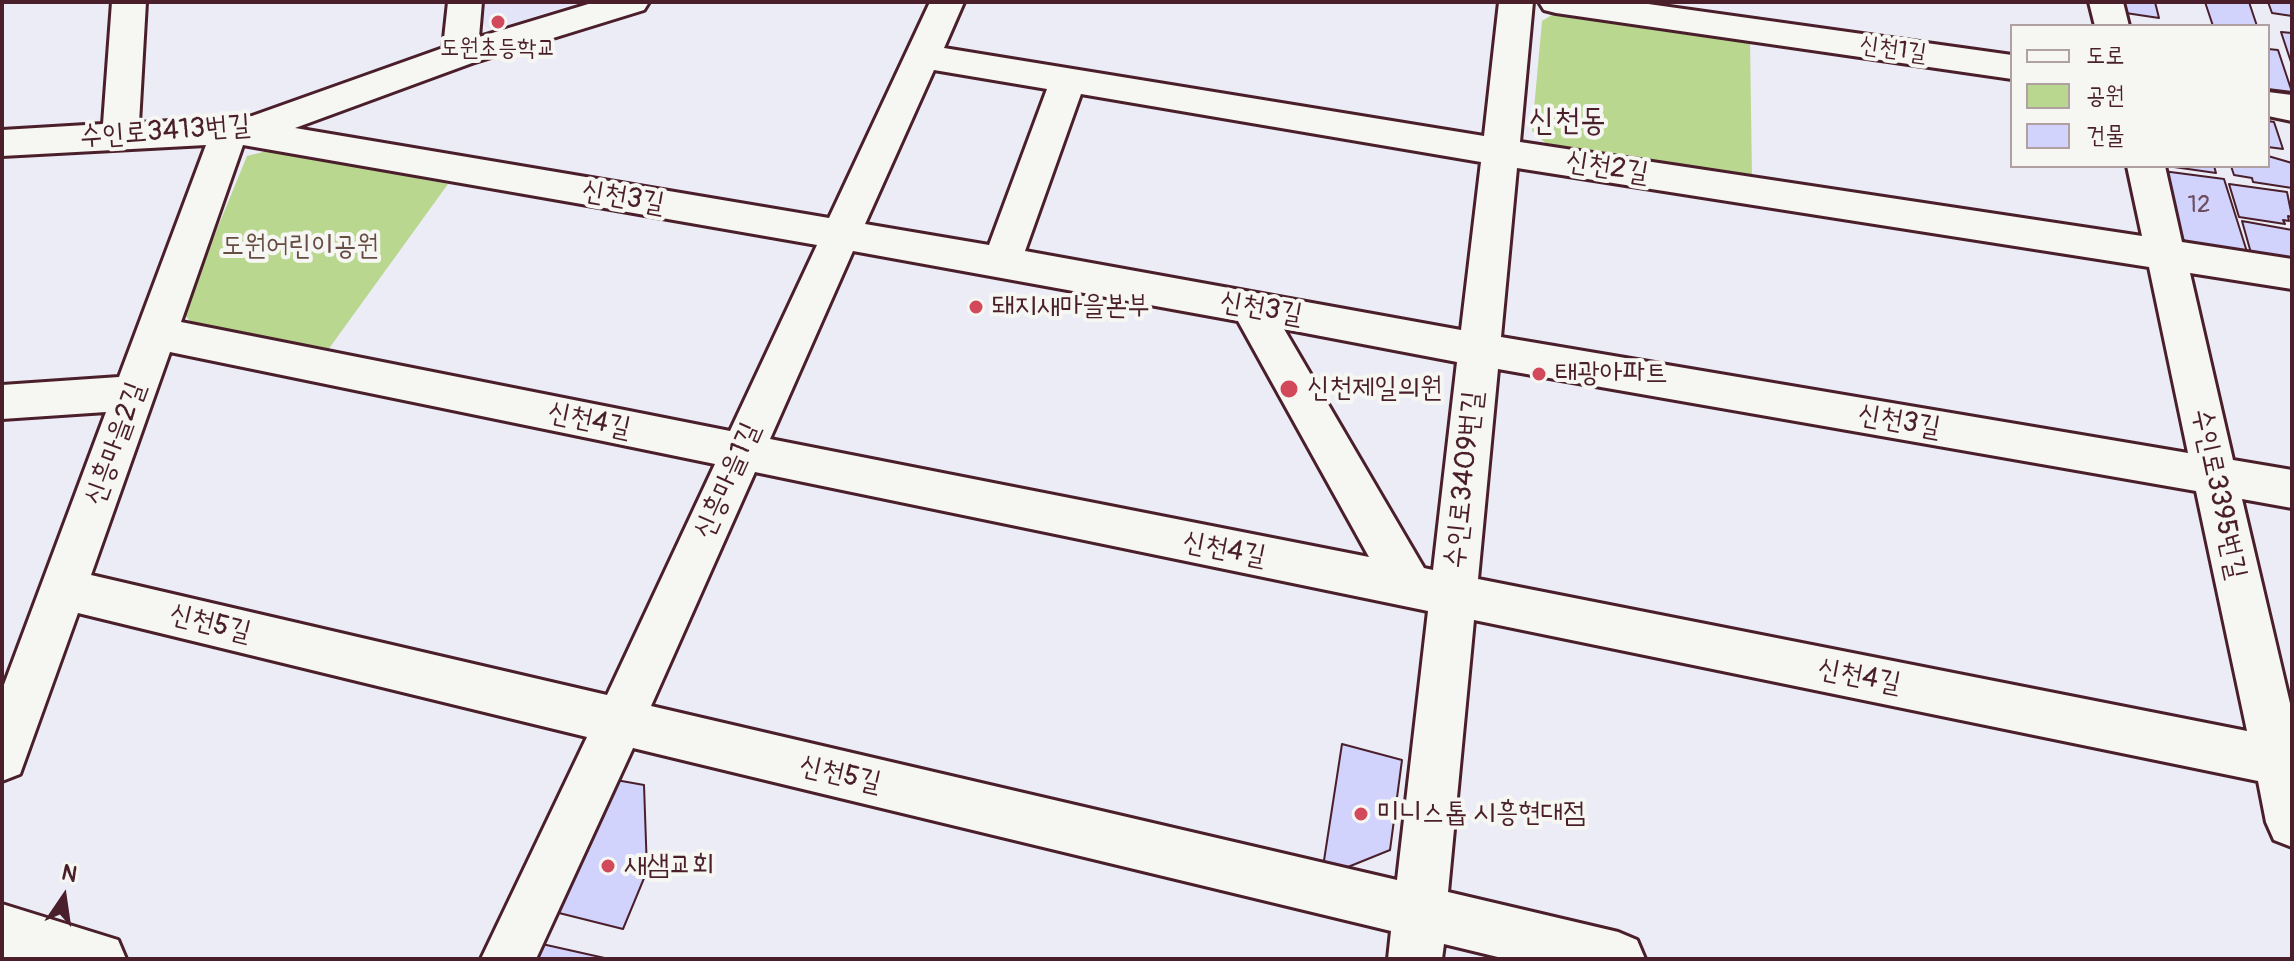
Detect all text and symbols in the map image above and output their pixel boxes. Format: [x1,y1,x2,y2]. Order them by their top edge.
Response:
marker: 도원초등학교 [489,13,507,31]
legend [2010,24,2270,168]
street label: 신천1길 [1858,31,1928,69]
place label: 도원초등학교 [440,35,556,63]
text: 도로 [2086,41,2125,70]
text: 공원 [2086,81,2125,110]
district label: 신천동 [1528,103,1606,141]
street label: 수인로3413번길 [78,109,252,155]
text: 건물 [2086,121,2125,150]
street label: 신천2길 [1563,145,1651,191]
street label: 신천3길 [579,174,667,222]
house number: 12 [2188,192,2210,220]
park label: 도원어린이공원 [221,230,379,264]
street label: 신천3길 [1217,285,1305,333]
place label: 돼지새마을본부 [992,290,1150,324]
marker: 돼지새마을본부 [967,298,985,316]
place label: 태광아파트 [1555,357,1668,391]
marker: 태광아파트 [1530,365,1548,383]
place label: 신천제일의원 [1307,372,1442,406]
street label: 신흥마을2길 [78,378,154,510]
marker: 신천제일의원 [1278,378,1300,400]
street label: 수인로3409번길 [1439,390,1491,570]
street label: 신천4길 [545,396,633,446]
street label: 신천3길 [1855,398,1943,446]
street label: 수인로3395번길 [2184,406,2252,582]
street label: 신흥마을1길 [688,418,768,544]
street label: 신천4길 [1180,526,1268,574]
street label: 신천5길 [166,598,254,650]
street label: 신천4길 [1815,653,1903,701]
street label: 신천5길 [796,749,884,801]
place label: 미니스톱 시흥현대점 [1377,797,1586,831]
marker: 미니스톱 시흥현대점 [1352,805,1370,823]
place label: 새샘교회 [624,849,714,883]
north arrow [24,857,104,937]
marker: 새샘교회 [599,857,617,875]
text: N [59,858,80,889]

